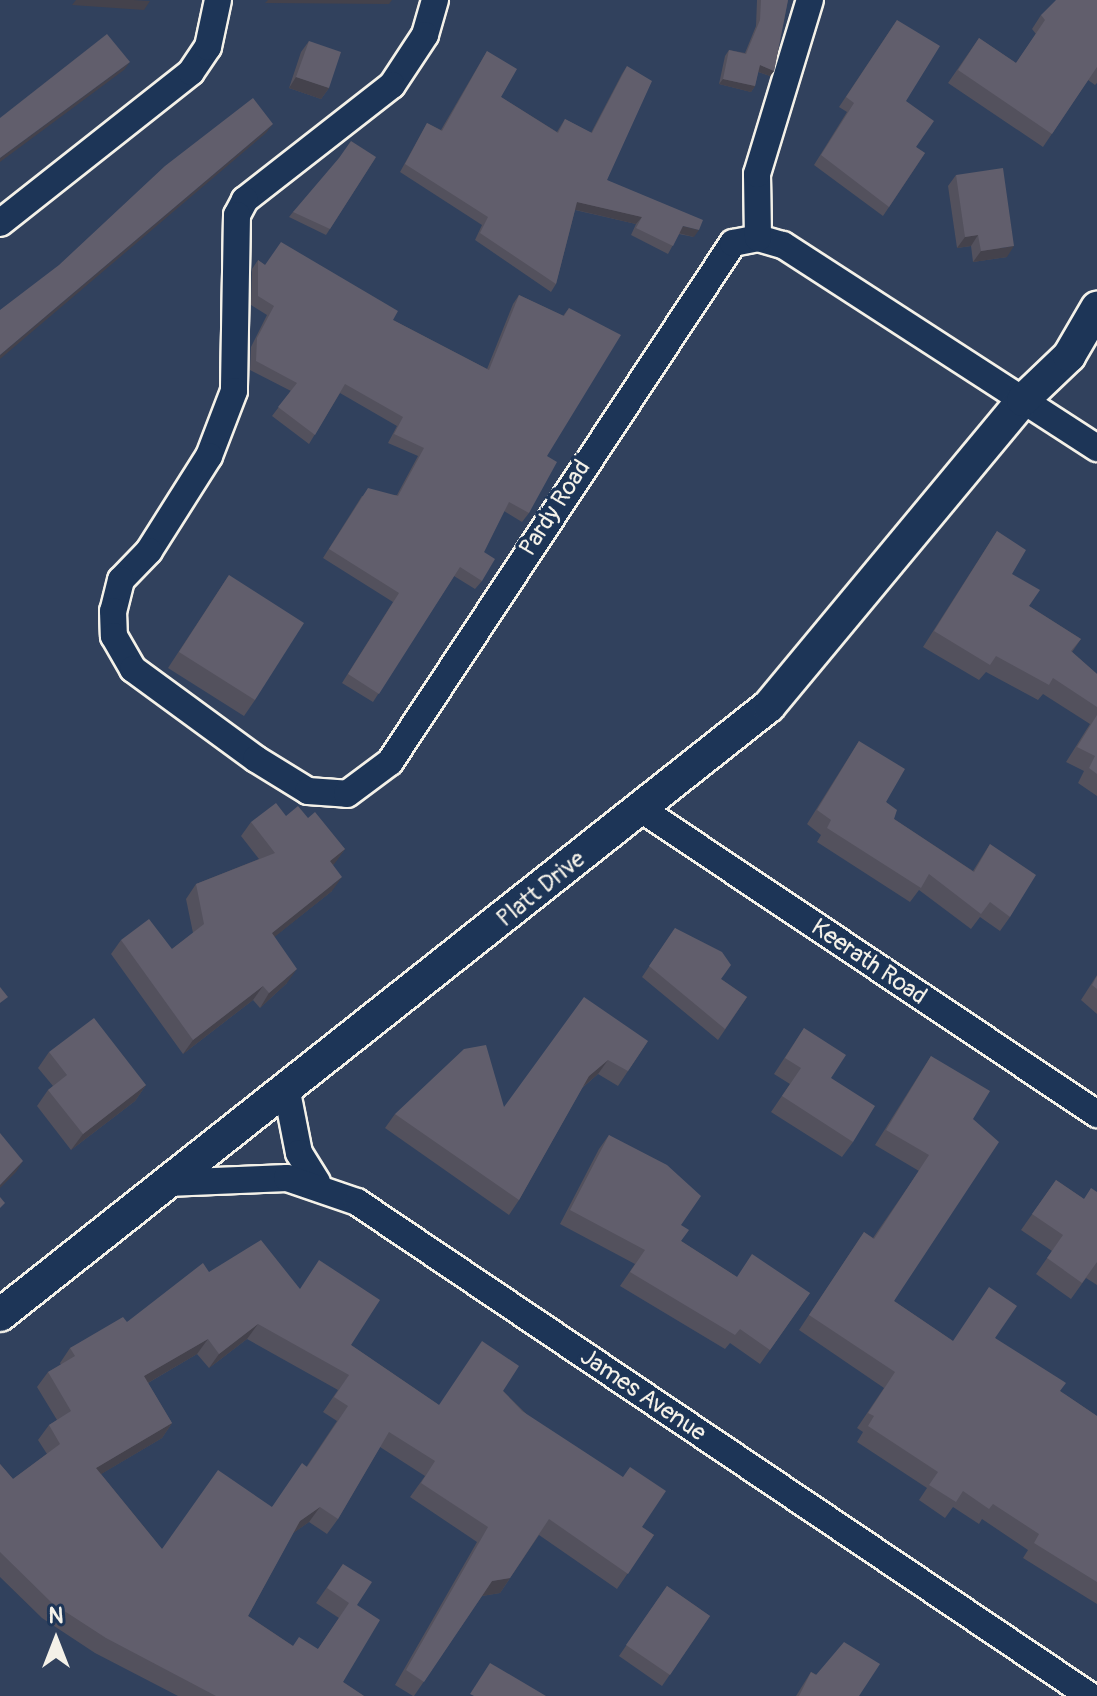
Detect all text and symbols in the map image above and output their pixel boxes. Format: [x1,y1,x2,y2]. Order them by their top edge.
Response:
street label: Pardy Road [513,455,597,561]
street label: Platt Drive [491,845,591,933]
street label: Keerath Road [806,913,932,1011]
street label: James Avenue [575,1342,711,1448]
north arrow [16,1600,96,1680]
text: N [49,1602,63,1630]

